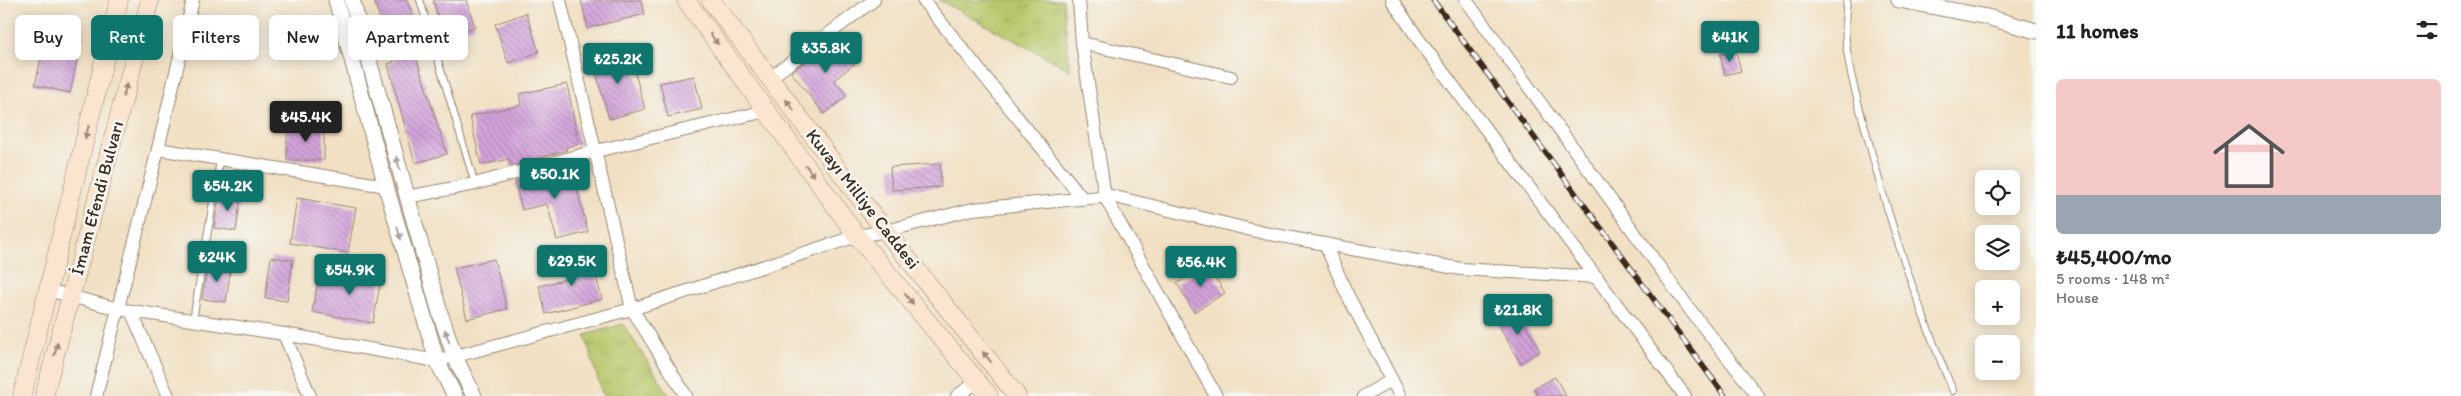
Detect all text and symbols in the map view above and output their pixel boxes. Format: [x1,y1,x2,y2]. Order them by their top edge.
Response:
chip: Buy [15,15,81,60]
chip: Rent [91,15,163,60]
chip: Filters [173,15,259,60]
chip: New [269,15,338,60]
chip: Apartment [348,15,468,60]
icon: filters [2413,16,2441,44]
text: 11 homes [2056,18,2139,43]
pin: ₺41K [1700,20,1760,63]
text: ₺41K [1712,27,1748,46]
pin: ₺35.8K [785,32,867,74]
one-way arrow [709,33,719,46]
text: ₺35.8K [802,38,850,57]
pin: ₺25.2K [577,42,659,85]
text: ₺25.2K [594,49,642,68]
one-way arrow [122,83,130,98]
one-way arrow [785,99,796,112]
pin: ₺45.4K [265,100,347,143]
text: ₺45.4K [281,107,331,126]
icon: home [2204,111,2294,201]
street label: İmam Efendi Bulvarı [66,118,128,278]
street label: Kuvayı Milliye Caddesi [801,124,925,274]
one-way arrow [83,125,91,140]
one-way arrow [394,155,402,170]
pin: ₺50.1K [514,158,596,200]
text: ₺50.1K [531,164,579,183]
one-way arrow [805,164,815,178]
pin: ₺54.2K [187,170,269,212]
map controls [1975,170,2020,380]
button: locate [1975,170,2020,215]
text: ₺54.2K [203,176,253,195]
one-way arrow [396,225,404,240]
button: layers [1975,225,2020,270]
pin: ₺24K [187,240,247,283]
pin: ₺29.5K [531,244,613,287]
text: ₺45,400/mo [2056,244,2172,269]
pin: ₺56.4K [1160,246,1242,288]
text: ₺24K [199,247,235,266]
text: ₺29.5K [548,251,596,270]
text: ₺56.4K [1176,252,1226,271]
pin: ₺54.9K [309,254,391,296]
text: ₺54.9K [325,260,375,279]
text: 5 rooms · 148 m² [2056,269,2170,288]
button: + [1975,280,2020,325]
text: House [2056,288,2099,307]
one-way arrow [904,293,915,306]
pin: ₺21.8K [1477,294,1559,336]
text: ₺21.8K [1494,300,1542,319]
one-way arrow [443,328,451,343]
button: − [1975,335,2020,380]
one-way arrow [53,341,61,356]
one-way arrow [982,351,993,364]

